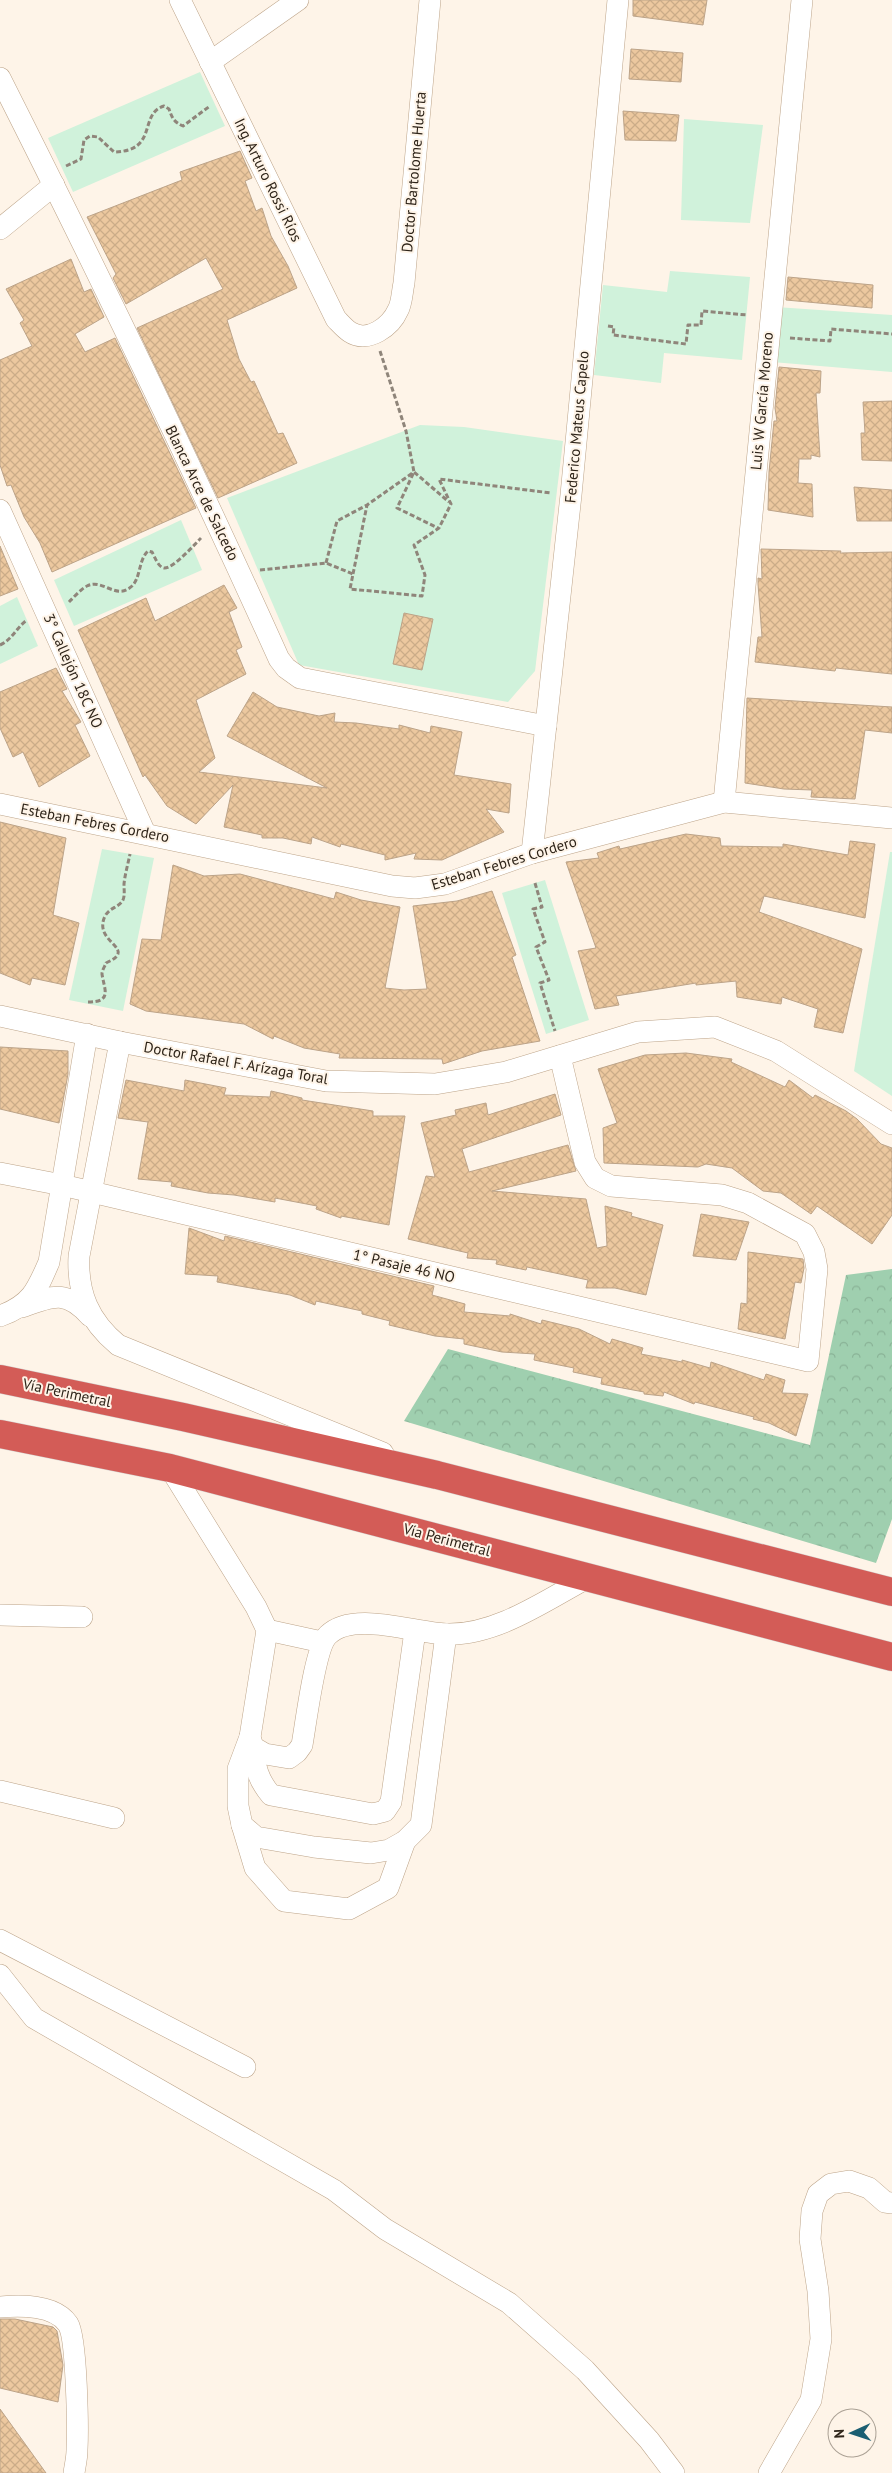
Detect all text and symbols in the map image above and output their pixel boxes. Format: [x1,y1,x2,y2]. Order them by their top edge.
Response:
street label: Doctor Bartolome Huerta [397,91,430,253]
street label: Ing. Arturo Rossi Ríos [230,115,307,245]
street label: Luis W García Moreno [746,331,777,471]
street label: Federico Mateus Capelo [560,350,593,504]
street label: Blanca Arce de Salcedo [161,422,243,563]
street label: 3° Callejón 18C NO [40,610,107,731]
street label: Esteban Febres Cordero [19,799,171,846]
street label: Esteban Febres Cordero [429,831,579,894]
street label: Doctor Rafael F. Arízaga Toral [142,1037,330,1088]
street label: 1° Pasaje 46 NO [351,1245,457,1286]
street label: Vía Perimetral [20,1374,114,1411]
street label: Vía Perimetral [400,1518,494,1560]
north arrow [827,2408,877,2458]
text: N [830,2429,848,2439]

